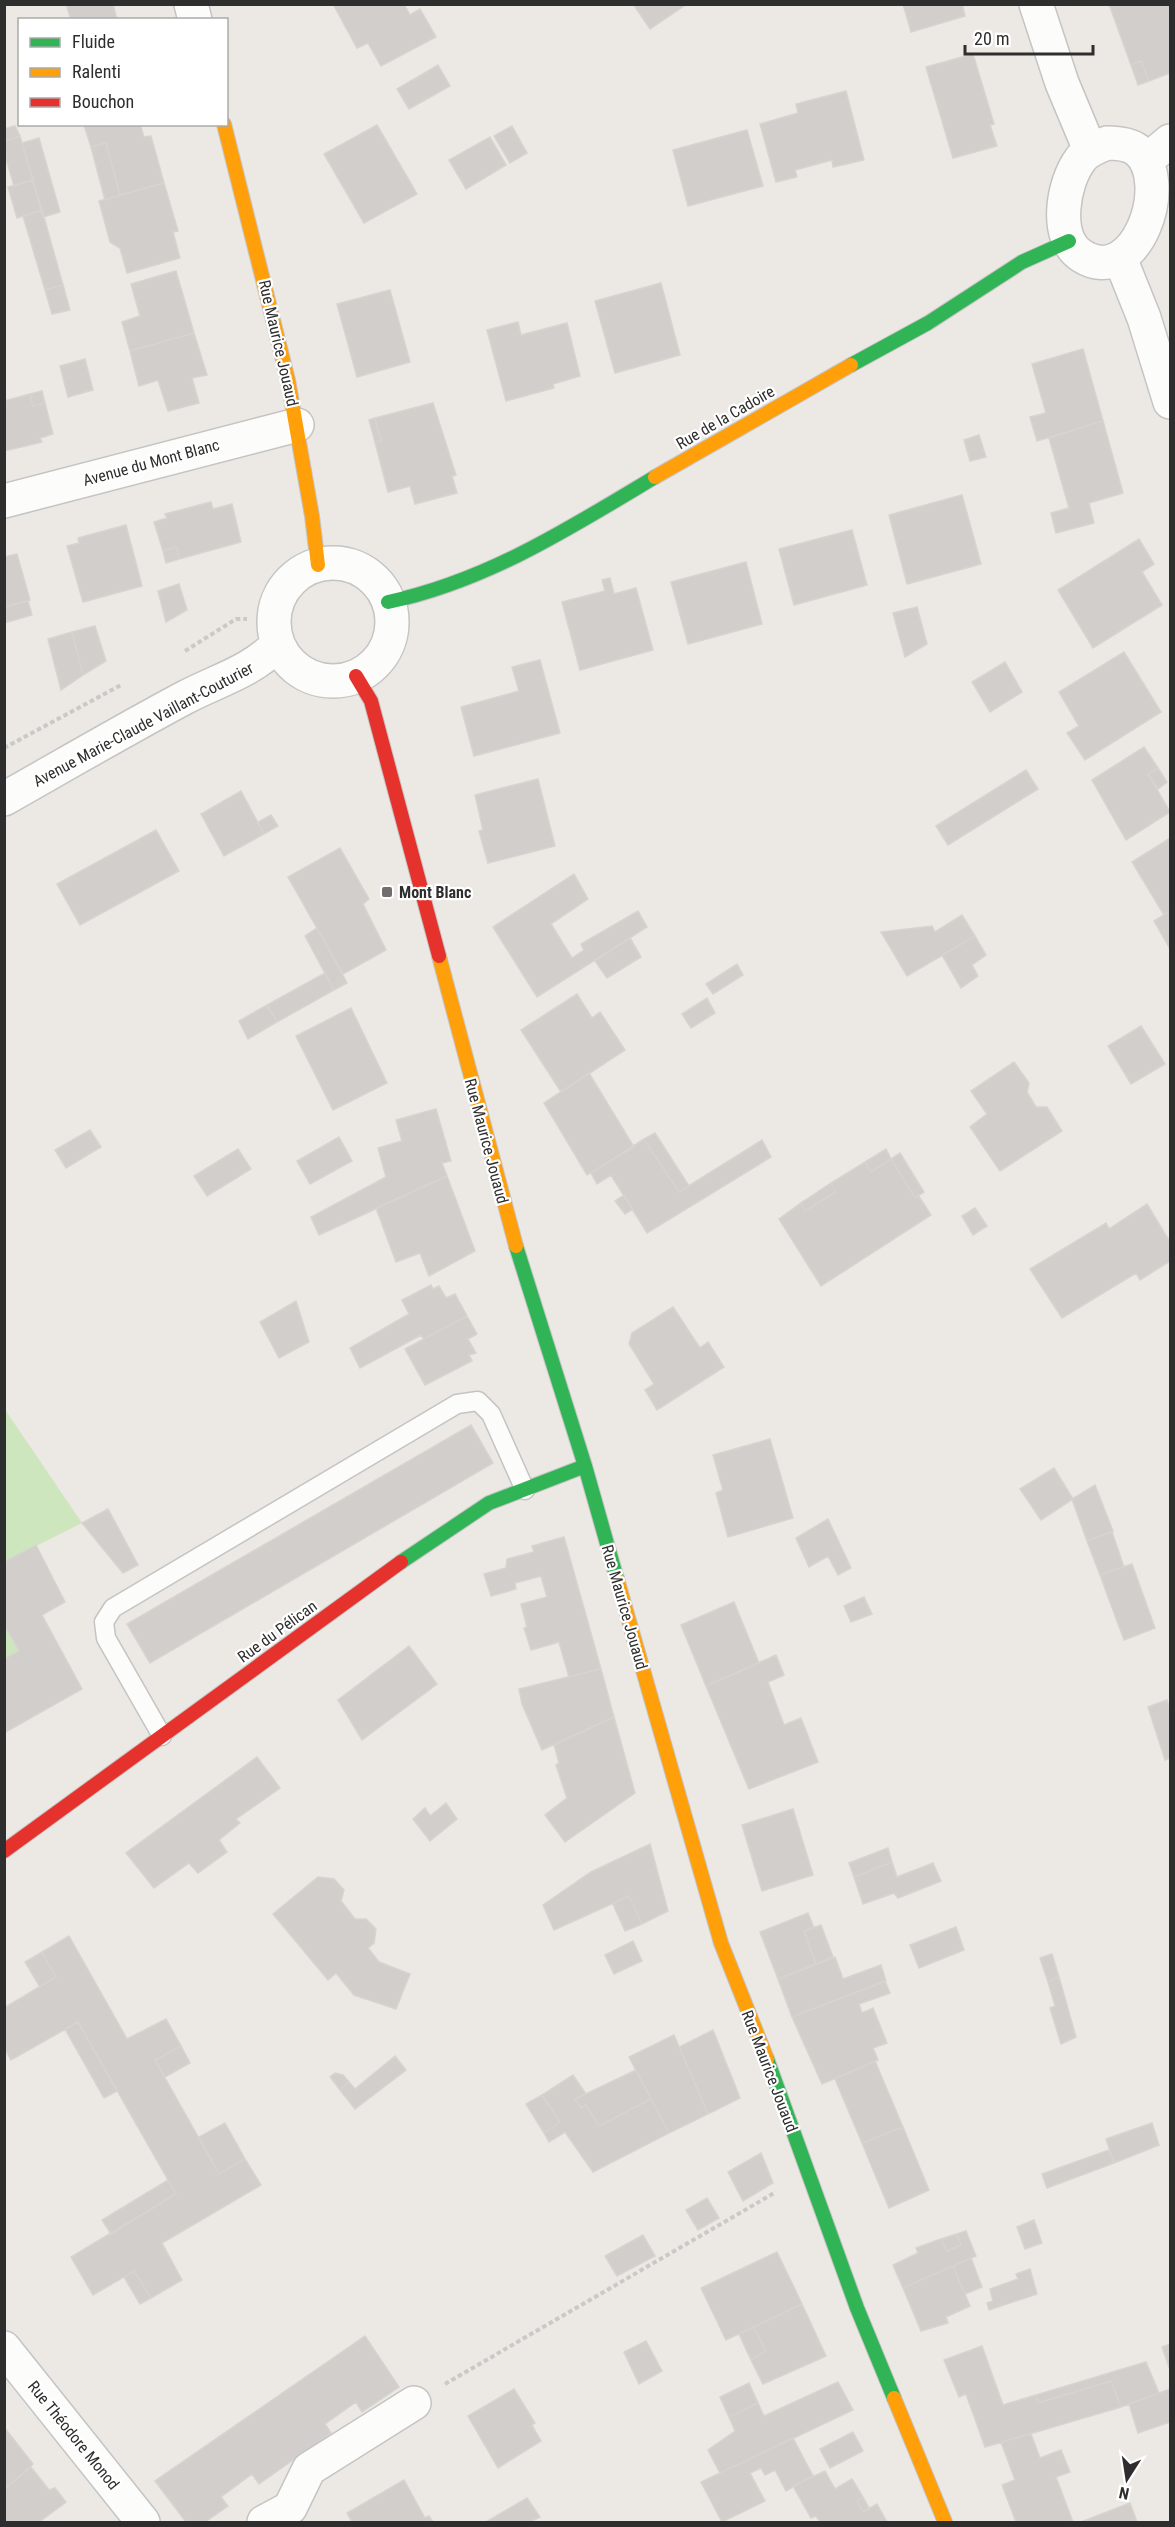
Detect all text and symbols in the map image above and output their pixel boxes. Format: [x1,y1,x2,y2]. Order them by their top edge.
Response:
legend [18,18,228,126]
scale bar [965,18,1092,56]
text: 20 m [974,28,1009,49]
text: Fluide [72,31,115,52]
text: Ralenti [72,61,121,82]
text: Bouchon [72,91,134,112]
street label: Rue Maurice Jouaud [255,278,302,408]
street label: Rue de la Cadoire [673,382,778,453]
street label: Avenue du Mont Blanc [81,435,221,490]
street label: Avenue Marie-Claude Vaillant-Couturier [30,658,257,791]
place label: Mont Blanc [399,883,471,902]
marker: Mont Blanc [380,885,394,899]
street label: Rue Maurice Jouaud [461,1076,512,1206]
street label: Rue Maurice Jouaud [598,1543,651,1672]
street label: Rue du Pélican [234,1596,321,1666]
street label: Rue Maurice Jouaud [738,2008,801,2135]
street label: Rue Théodore Monod [24,2377,123,2494]
north arrow [1097,2449,1157,2509]
text: N [1117,2483,1131,2503]

